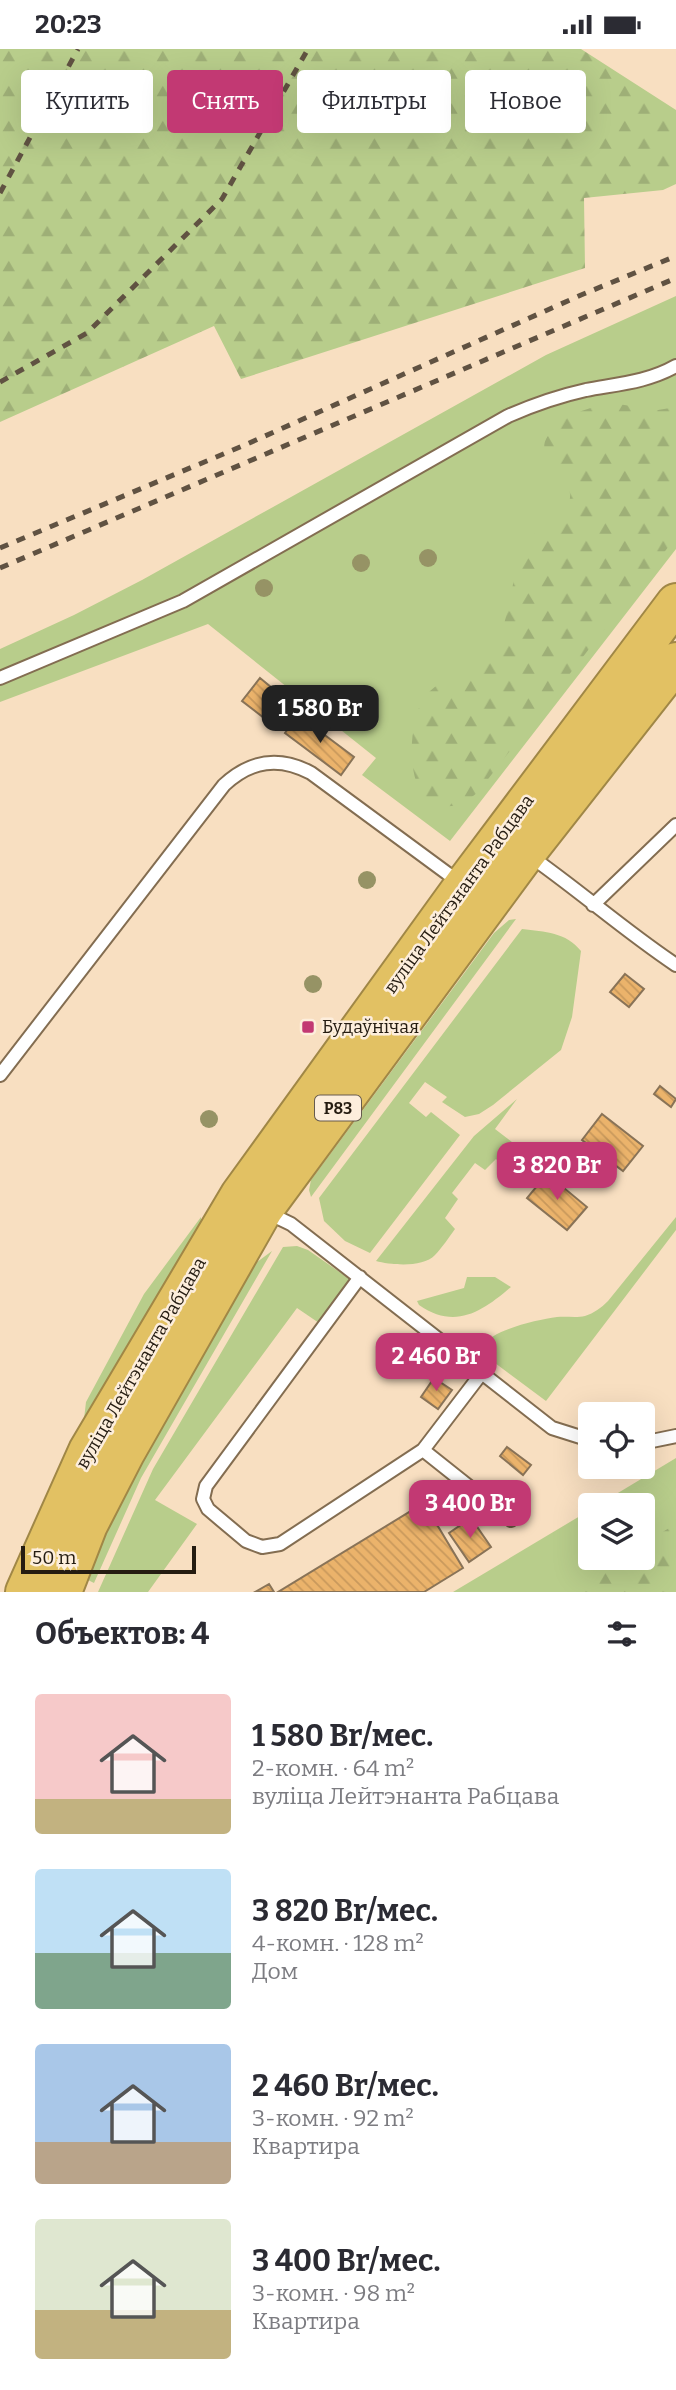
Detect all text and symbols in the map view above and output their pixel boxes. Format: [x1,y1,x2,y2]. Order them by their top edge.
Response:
text: 20:23 [35,9,102,40]
chip: Купить [21,70,153,133]
chip: Снять [167,70,283,133]
chip: Фильтры [297,70,451,133]
chip: Новое [465,70,586,133]
pin: 1 580 Br [248,685,392,745]
text: 1 580 Br [278,694,362,722]
street label: вуліца Лейтэнанта Рабцава [379,790,539,998]
place label: Будаўнічая [322,1016,419,1038]
marker: Будаўнічая [300,1019,316,1035]
road number: Р83 [315,1095,361,1121]
pin: 3 820 Br [485,1143,629,1202]
text: 3 820 Br [513,1151,601,1179]
street label: вуліца Лейтэнанта Рабцава [71,1253,211,1473]
pin: 2 460 Br [364,1333,508,1393]
text: 2 460 Br [392,1342,480,1370]
map controls [578,1402,655,1570]
button: locate [578,1402,655,1479]
pin: 3 400 Br [398,1481,542,1540]
text: 3 400 Br [425,1489,515,1517]
button: layers [578,1493,655,1570]
scale bar [21,1543,196,1575]
text: 50 m [32,1546,76,1569]
icon: filters [603,1615,641,1653]
text: Объектов: 4 [35,1616,209,1652]
text: 1 580 Br/мес. [252,1718,433,1754]
icon: home [91,1722,175,1806]
text: 2-комн. · 64 m² [252,1754,414,1782]
text: вуліца Лейтэнанта Рабцава [252,1782,559,1810]
text: 3 820 Br/мес. [252,1893,438,1929]
icon: home [91,1897,175,1981]
text: 4-комн. · 128 m² [252,1929,424,1957]
text: Дом [252,1957,298,1985]
text: 2 460 Br/мес. [252,2068,439,2104]
icon: home [91,2072,175,2156]
text: 3-комн. · 92 m² [252,2104,414,2132]
text: Квартира [252,2132,360,2160]
text: 3 400 Br/мес. [252,2243,440,2279]
icon: home [91,2247,175,2331]
text: 3-комн. · 98 m² [252,2279,415,2307]
text: Квартира [252,2307,360,2335]

